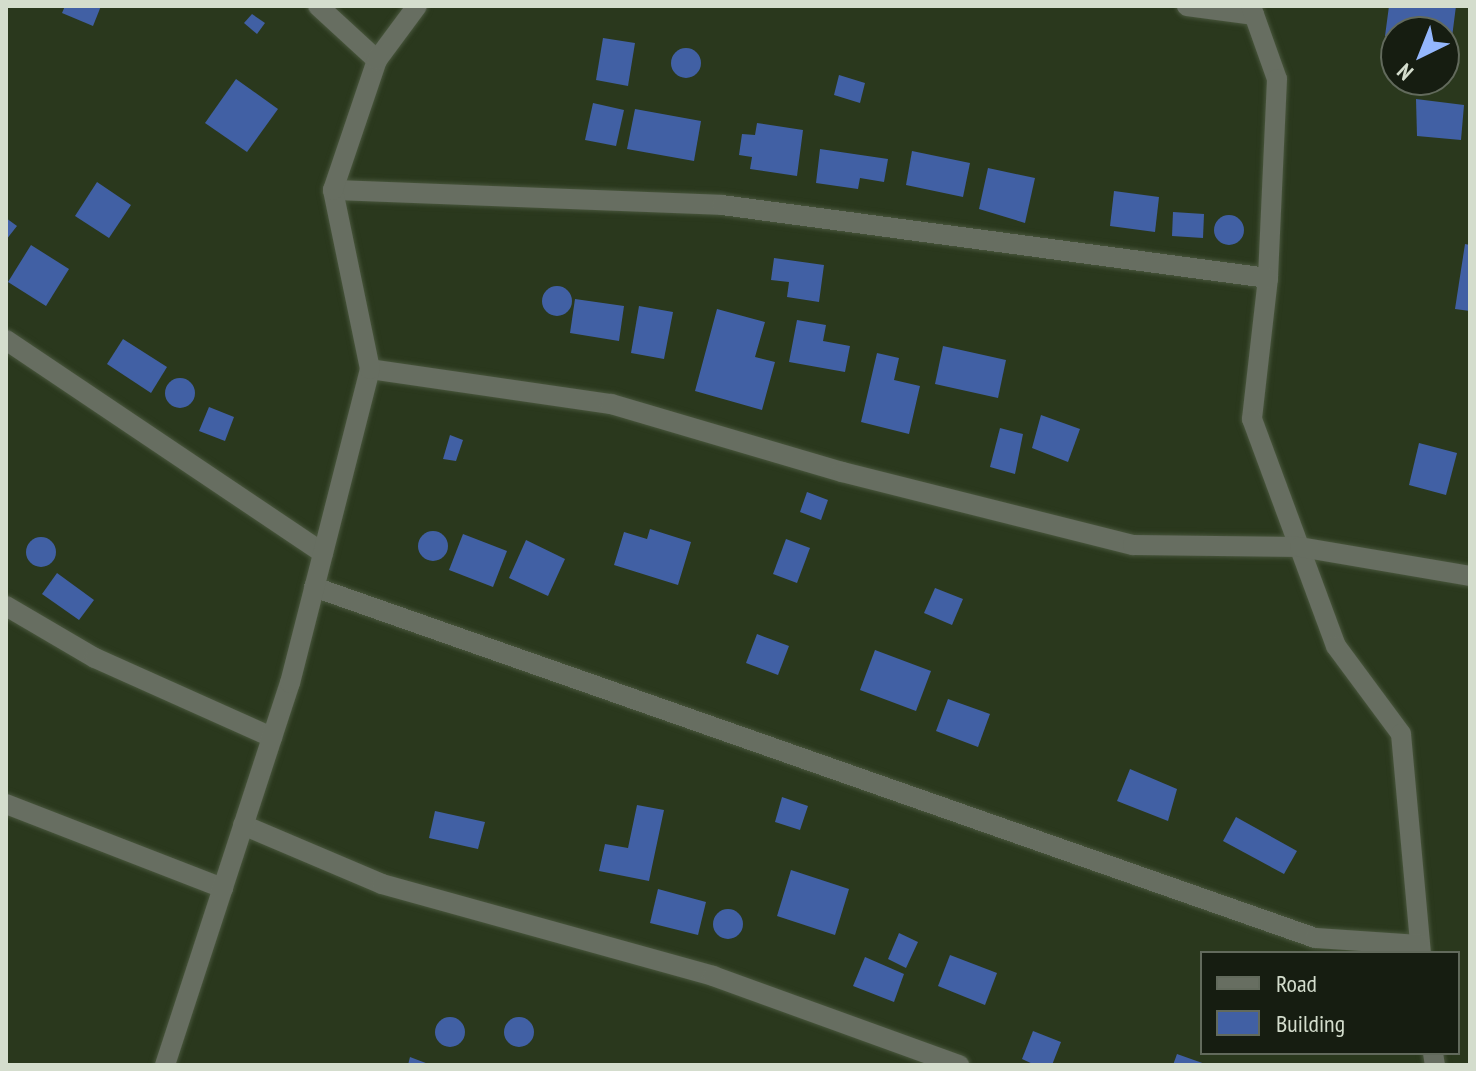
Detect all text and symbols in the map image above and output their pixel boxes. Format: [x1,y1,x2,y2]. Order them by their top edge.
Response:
north arrow [1380,16,1460,96]
text: N [1391,58,1419,86]
legend [1200,951,1460,1055]
text: Road [1276,968,1317,999]
text: Building [1276,1008,1345,1039]

